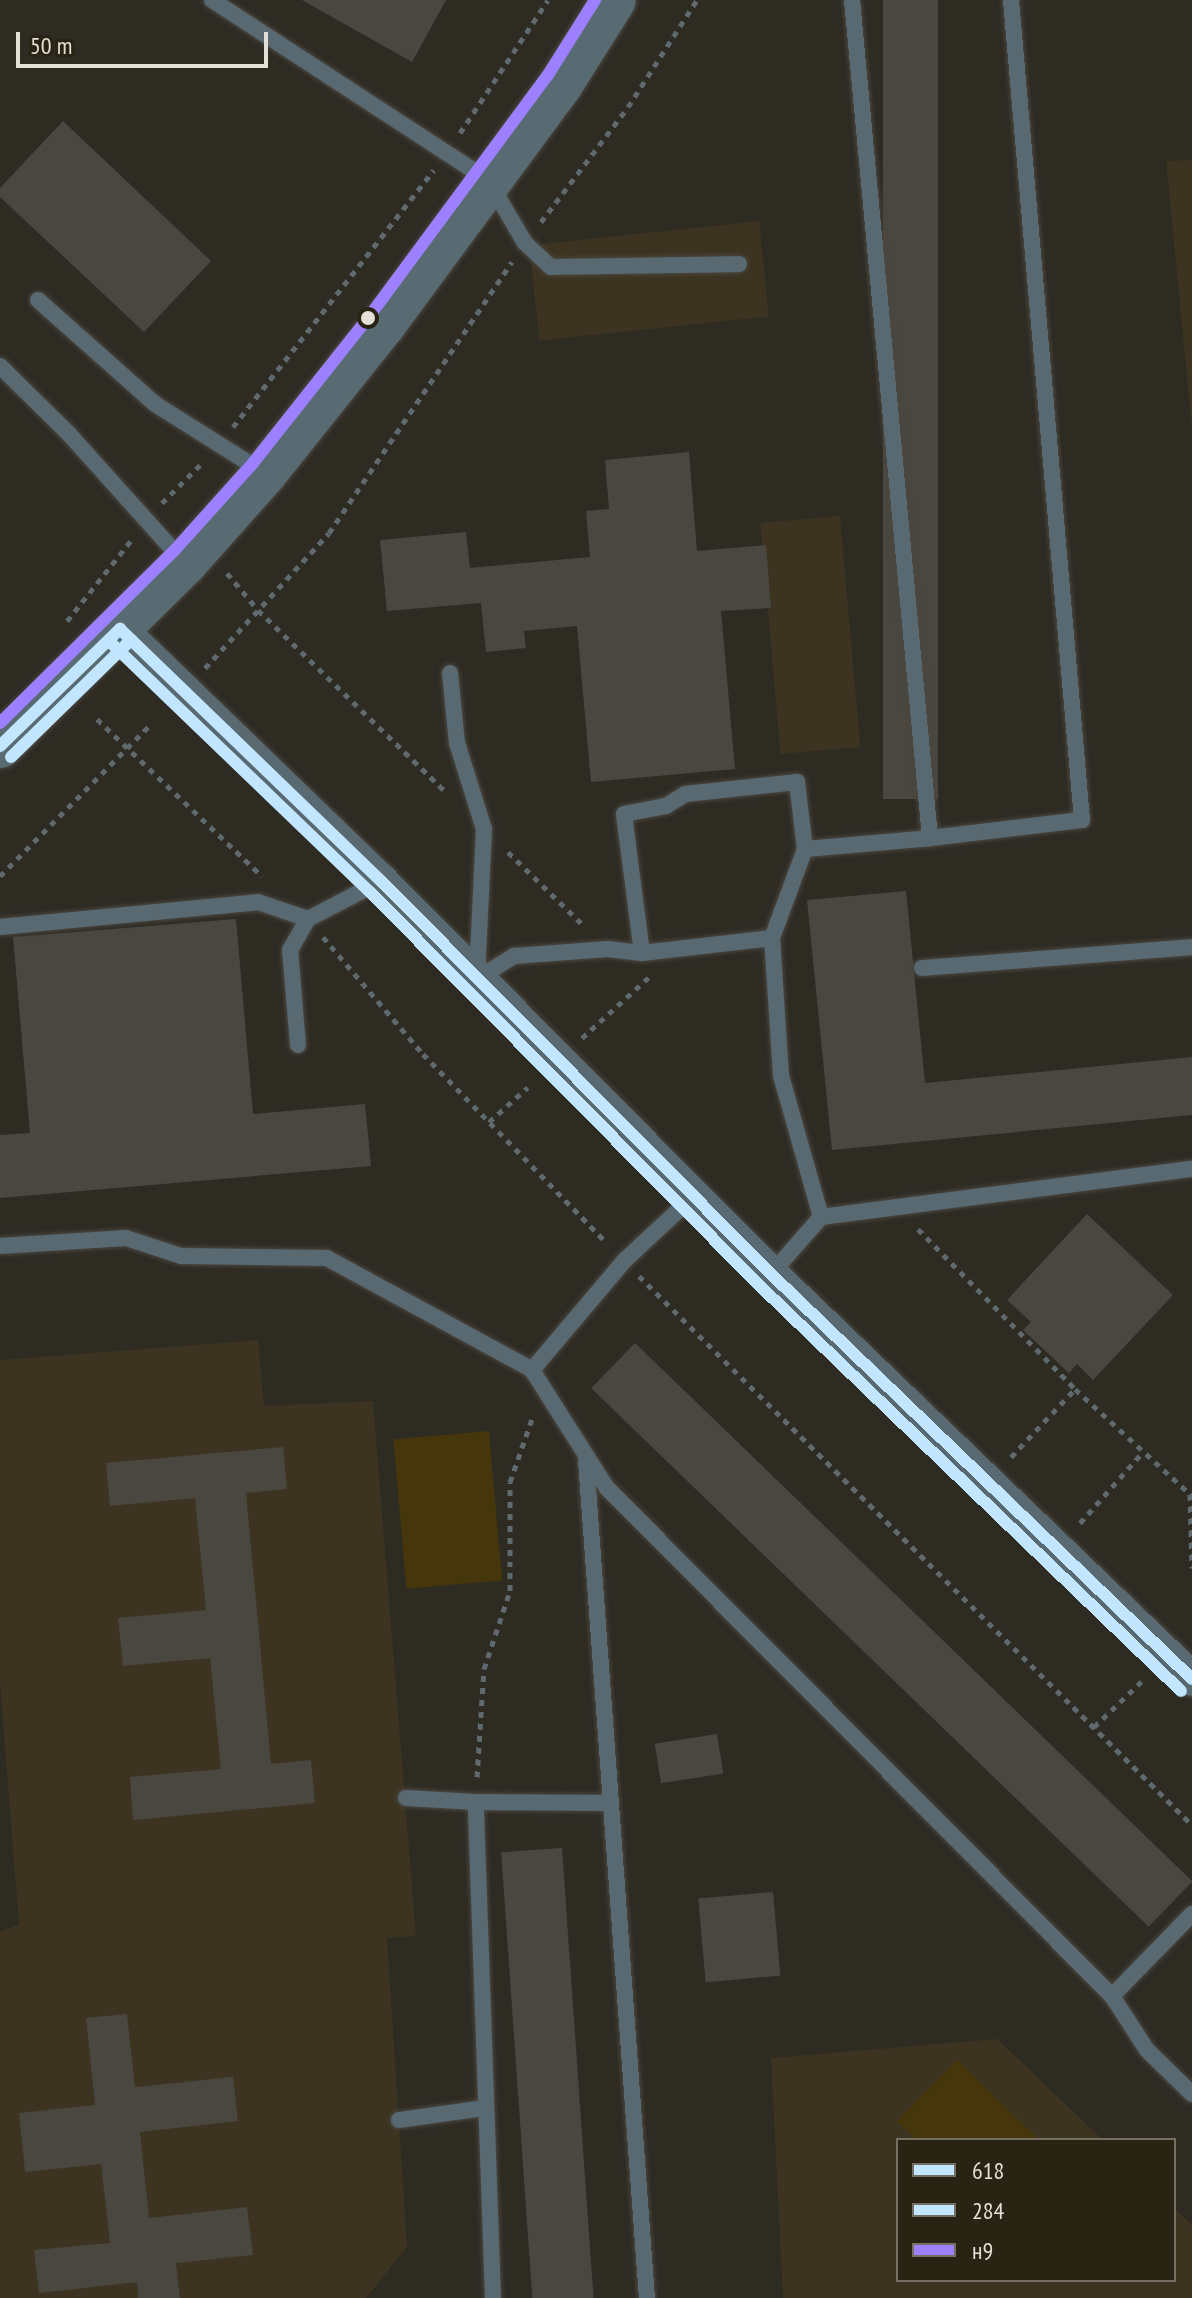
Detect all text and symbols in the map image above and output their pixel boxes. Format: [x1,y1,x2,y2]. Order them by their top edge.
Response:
scale bar [20,16,272,66]
text: 50 m [30,30,72,61]
unlabelled marker [360,310,376,326]
legend [896,2138,1176,2282]
text: 618 [972,2155,1004,2186]
text: 284 [972,2195,1004,2226]
text: н9 [972,2235,993,2266]

